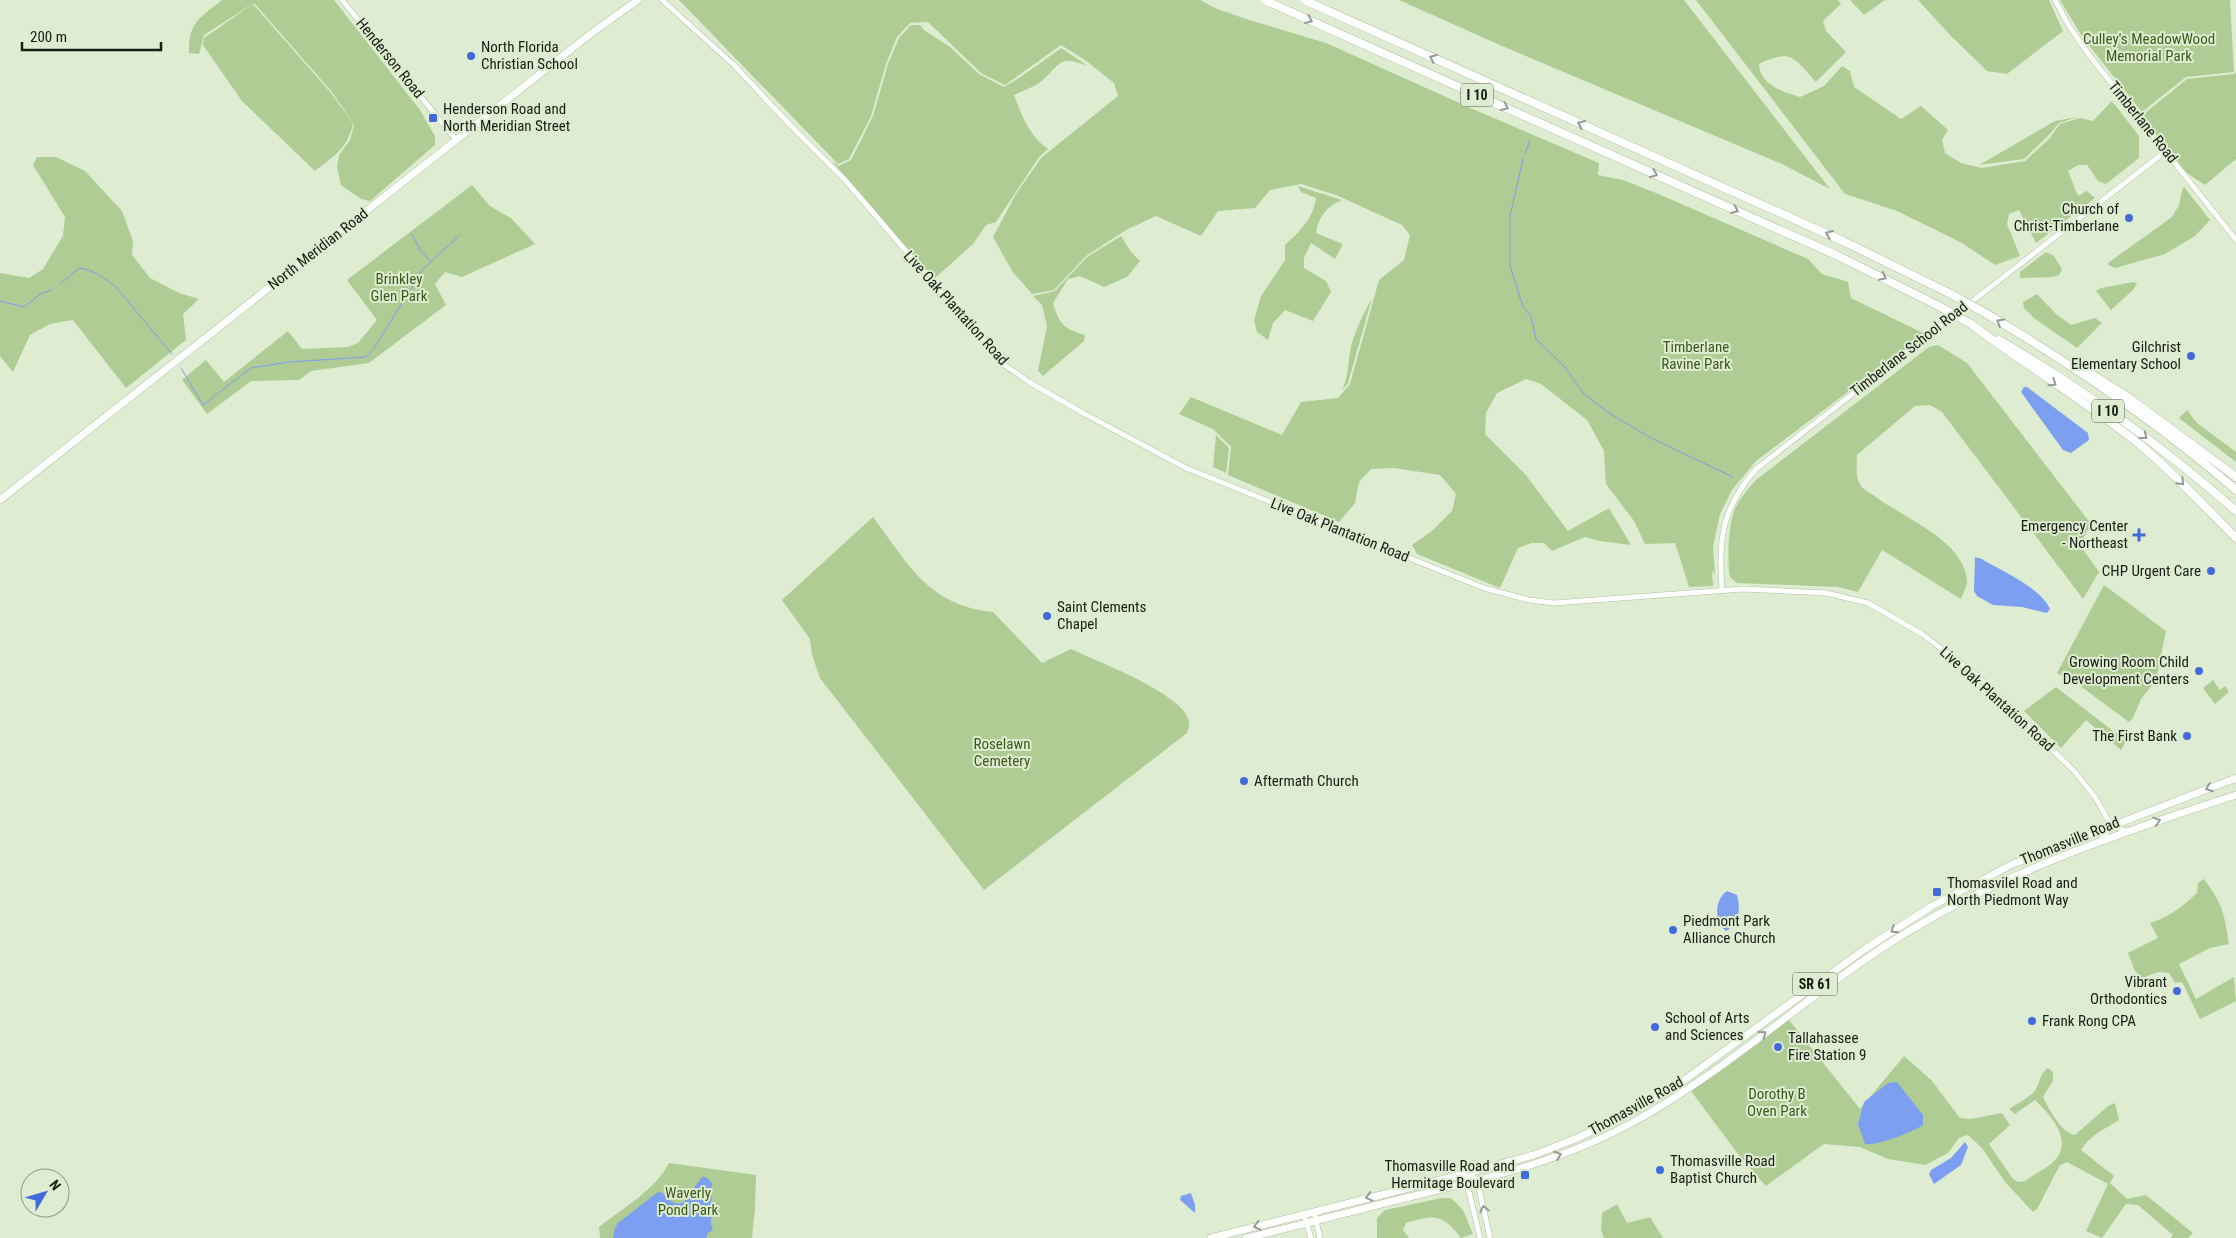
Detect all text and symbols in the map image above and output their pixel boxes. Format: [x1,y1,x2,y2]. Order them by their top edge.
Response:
one-way arrow [1304,13,1313,24]
street label: Henderson Road [352,14,428,102]
scale bar [22,20,161,52]
text: 200 m [30,28,67,46]
park label: Culley's MeadowWood Memorial Park [2083,30,2215,65]
place label: North Florida Christian School [481,38,578,73]
marker: North Florida Christian School [465,50,477,62]
one-way arrow [1429,53,1438,64]
street label: Timberlane Road [2105,77,2181,167]
road number: I 10 [1461,84,1493,106]
place label: Henderson Road and North Meridian Street [443,100,570,135]
one-way arrow [1500,101,1509,112]
marker: Henderson Road and North Meridian Street [427,112,439,124]
one-way arrow [1577,119,1586,130]
one-way arrow [1649,167,1658,178]
place label: Church of Christ-Timberlane [2014,200,2119,235]
one-way arrow [1730,203,1739,214]
street label: North Meridian Road [264,204,372,294]
marker: Church of Christ-Timberlane [2123,212,2135,224]
one-way arrow [1825,230,1834,241]
street label: Live Oak Plantation Road [900,247,1012,369]
park label: Brinkley Glen Park [371,270,428,305]
one-way arrow [1878,271,1887,281]
street label: Timberlane School Road [1847,298,1971,400]
one-way arrow [1996,318,2005,328]
park label: Timberlane Ravine Park [1661,338,1731,373]
place label: Gilchrist Elementary School [2071,338,2181,373]
marker: Gilchrist Elementary School [2185,350,2197,362]
one-way arrow [2048,377,2057,386]
road number: I 10 [2092,400,2124,422]
one-way arrow [2138,431,2147,439]
one-way arrow [2175,477,2184,486]
street label: Live Oak Plantation Road [1268,494,1412,566]
place label: Emergency Center - Northeast [2021,517,2128,552]
marker: Emergency Center - Northeast [2132,528,2146,542]
place label: CHP Urgent Care [2102,562,2201,580]
marker: CHP Urgent Care [2205,565,2217,577]
place label: Saint Clements Chapel [1057,598,1147,633]
marker: Saint Clements Chapel [1041,610,1053,622]
street label: Live Oak Plantation Road [1936,643,2058,755]
place label: Growing Room Child Development Centers [2063,653,2189,688]
marker: Growing Room Child Development Centers [2193,665,2205,677]
place label: The First Bank [2092,727,2177,745]
marker: The First Bank [2181,730,2193,742]
park label: Roselawn Cemetery [973,735,1031,770]
place label: Aftermath Church [1254,772,1359,790]
marker: Aftermath Church [1238,775,1250,787]
one-way arrow [2205,782,2214,792]
street label: Thomasville Road [2018,813,2122,869]
one-way arrow [2152,816,2160,826]
place label: Thomasvilel Road and North Piedmont Way [1947,874,2078,909]
marker: Thomasvilel Road and North Piedmont Way [1931,886,1943,898]
place label: Piedmont Park Alliance Church [1683,912,1775,947]
marker: Piedmont Park Alliance Church [1667,924,1679,936]
one-way arrow [1890,924,1899,934]
road number: SR 61 [1792,972,1838,996]
place label: Vibrant Orthodontics [2090,973,2167,1008]
marker: Vibrant Orthodontics [2171,985,2183,997]
place label: School of Arts and Sciences [1665,1009,1750,1044]
place label: Frank Rong CPA [2042,1012,2136,1030]
marker: Frank Rong CPA [2026,1015,2038,1027]
marker: School of Arts and Sciences [1649,1021,1661,1033]
place label: Tallahassee Fire Station 9 [1788,1029,1867,1064]
one-way arrow [1758,1031,1767,1040]
marker: Tallahassee Fire Station 9 [1772,1041,1784,1053]
street label: Thomasville Road [1586,1073,1686,1139]
park label: Dorothy B Oven Park [1747,1085,1807,1120]
one-way arrow [1553,1151,1562,1161]
place label: Thomasville Road Baptist Church [1670,1152,1775,1187]
place label: Thomasville Road and Hermitage Boulevard [1384,1157,1515,1192]
marker: Thomasville Road Baptist Church [1654,1164,1666,1176]
north arrow [20,1168,70,1218]
marker: Thomasville Road and Hermitage Boulevard [1519,1169,1531,1181]
text: N [46,1177,64,1193]
park label: Waverly Pond Park [658,1184,719,1219]
one-way arrow [1365,1191,1374,1202]
one-way arrow [1479,1205,1489,1214]
one-way arrow [1253,1220,1262,1231]

